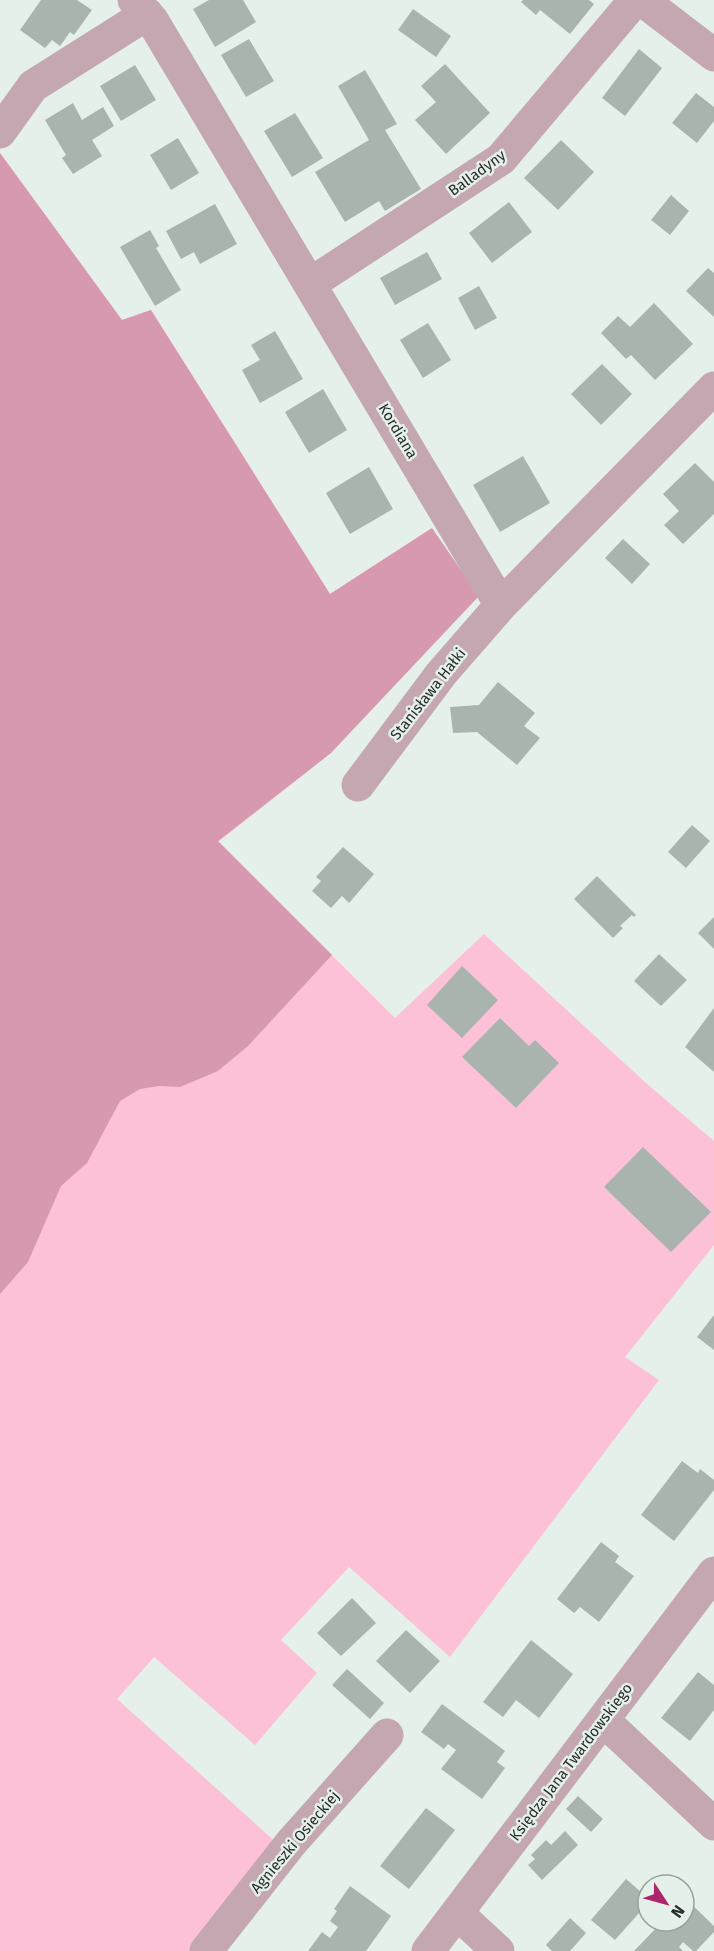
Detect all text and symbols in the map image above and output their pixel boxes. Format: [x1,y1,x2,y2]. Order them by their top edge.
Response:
street label: Balladyny [445,146,510,200]
street label: Kordiana [375,400,421,462]
street label: Stanisława Hałki [387,644,469,744]
street label: Księdza Jana Twardowskiego [506,1680,636,1844]
street label: Agnieszki Osieckiej [247,1787,343,1897]
north arrow [636,1873,696,1933]
text: N [667,1902,689,1921]

